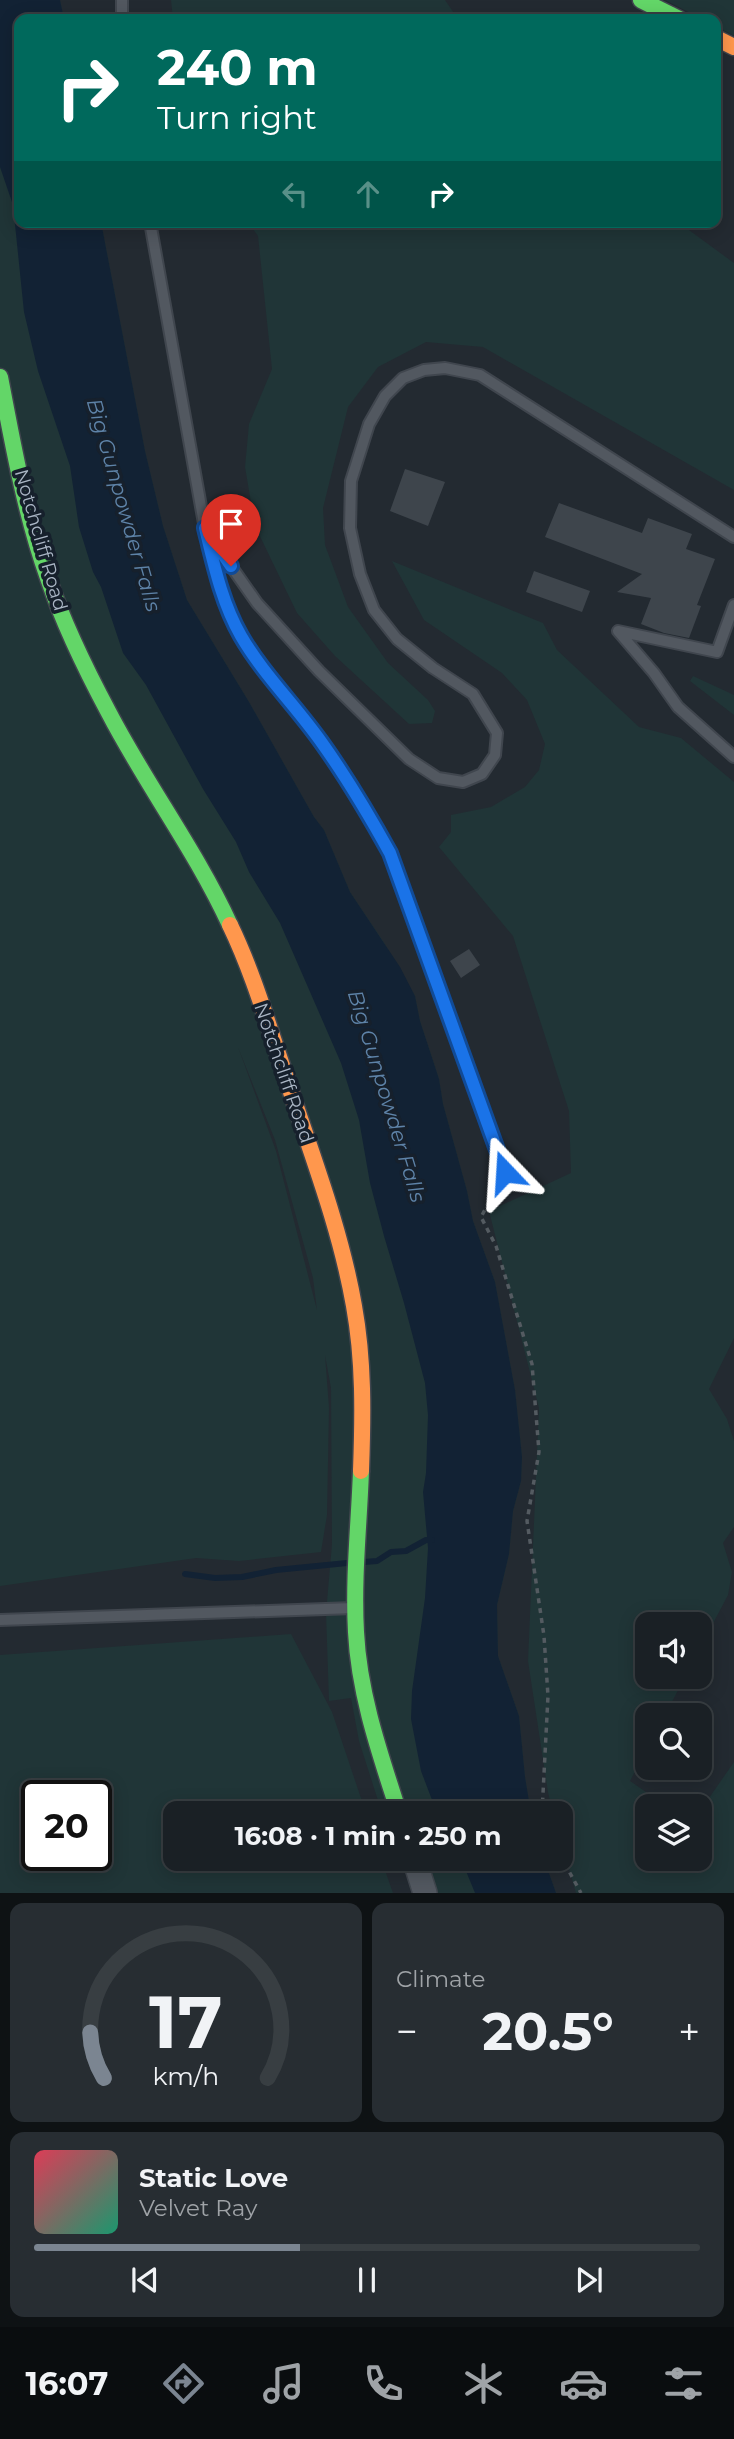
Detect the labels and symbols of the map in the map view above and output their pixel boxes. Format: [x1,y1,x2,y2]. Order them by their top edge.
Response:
water label: Big Gunpowder Falls [82,395,166,615]
street label: Notchcliff Road [10,466,72,614]
pin [201,494,261,566]
water label: Big Gunpowder Falls [343,987,431,1205]
street label: Notchcliff Road [249,1000,319,1146]
position arrow [468,1135,542,1209]
speed limit sign: 20 [21,1780,112,1871]

